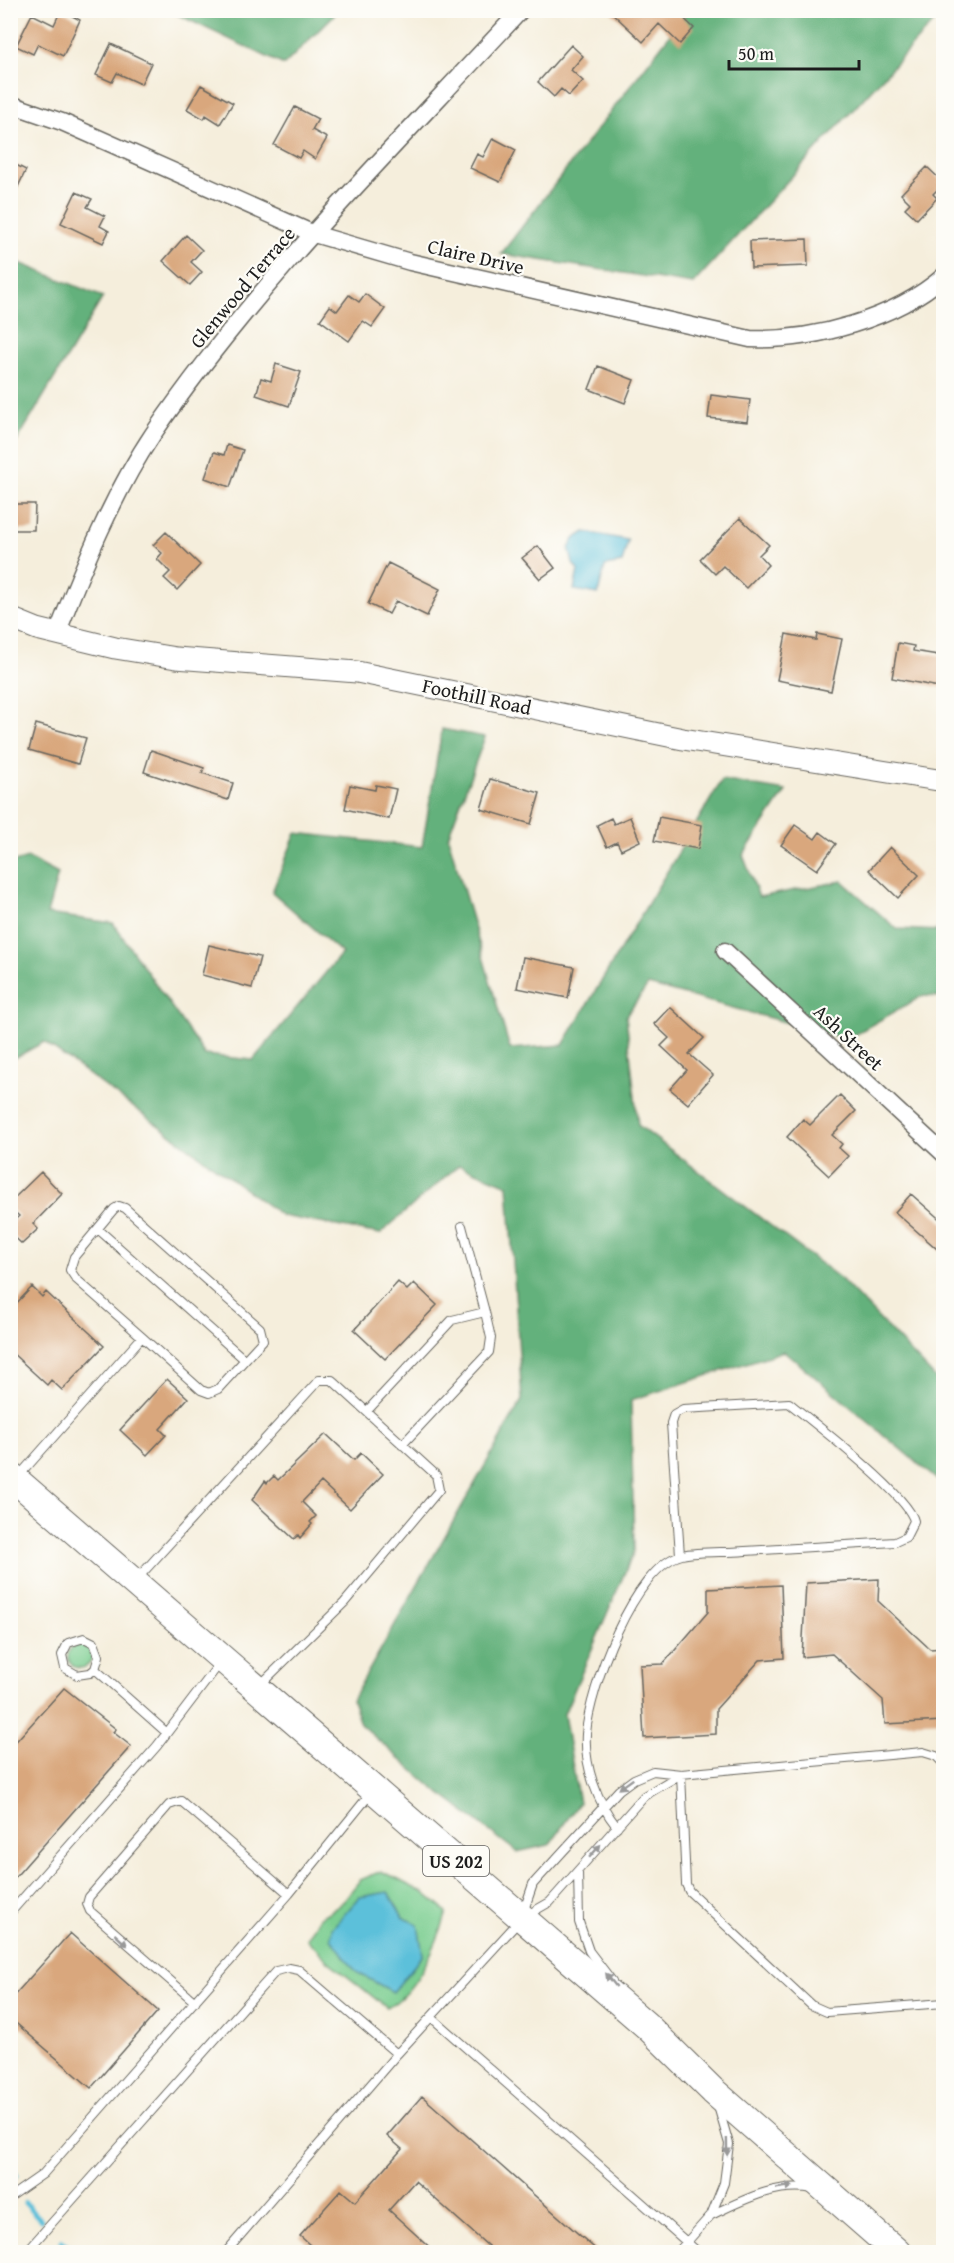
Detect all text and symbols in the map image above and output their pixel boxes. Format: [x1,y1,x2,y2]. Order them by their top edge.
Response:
scale bar [729,33,860,71]
text: 50 m [738,40,774,67]
street label: Glenwood Terrace [182,220,302,354]
street label: Claire Drive [425,231,527,281]
street label: Foothill Road [420,670,535,722]
street label: Ash Street [808,997,890,1077]
one-way arrow [619,1778,635,1790]
one-way arrow [588,1844,601,1859]
road number: US 202 [423,1846,489,1876]
one-way arrow [113,1933,128,1946]
one-way arrow [606,1972,618,1987]
one-way arrow [723,2138,732,2157]
one-way arrow [776,2183,795,2192]

